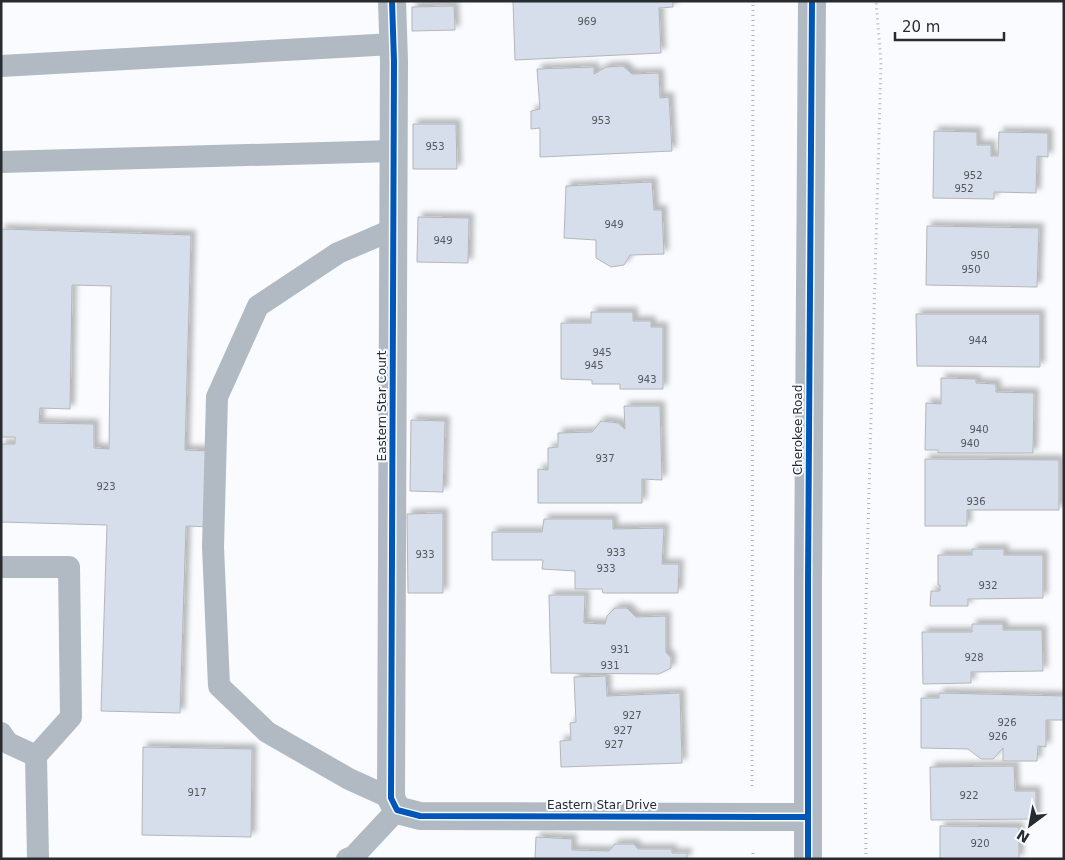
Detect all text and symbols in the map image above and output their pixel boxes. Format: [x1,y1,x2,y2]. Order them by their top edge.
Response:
scale bar [895,10,1004,42]
house number: 969 [577,16,597,27]
text: 20 m [902,18,940,36]
house number: 953 [591,115,611,126]
house number: 953 [425,141,445,152]
house number: 952 [963,170,983,181]
house number: 952 [954,183,974,194]
house number: 949 [604,219,624,230]
house number: 949 [433,235,453,246]
house number: 950 [970,250,990,261]
house number: 950 [961,264,981,275]
house number: 944 [968,335,988,346]
house number: 945 [592,347,612,358]
street label: Eastern Star Court [375,350,389,461]
house number: 945 [584,360,604,371]
house number: 943 [637,374,657,385]
street label: Cherokee Road [791,385,805,475]
house number: 940 [969,424,989,435]
house number: 940 [960,438,980,449]
house number: 937 [595,453,615,464]
house number: 923 [96,481,116,492]
house number: 936 [966,496,986,507]
house number: 933 [606,547,626,558]
house number: 933 [415,549,435,560]
house number: 933 [596,563,616,574]
house number: 932 [978,580,998,591]
house number: 931 [610,644,630,655]
house number: 928 [964,652,984,663]
house number: 931 [600,660,620,671]
house number: 927 [622,710,642,721]
house number: 926 [997,717,1017,728]
house number: 927 [613,725,633,736]
house number: 926 [988,731,1008,742]
house number: 927 [604,739,624,750]
house number: 917 [187,787,207,798]
house number: 922 [959,790,979,801]
street label: Eastern Star Drive [547,798,657,812]
north arrow [1005,800,1055,850]
text: N [1014,826,1032,846]
house number: 920 [970,838,990,849]

